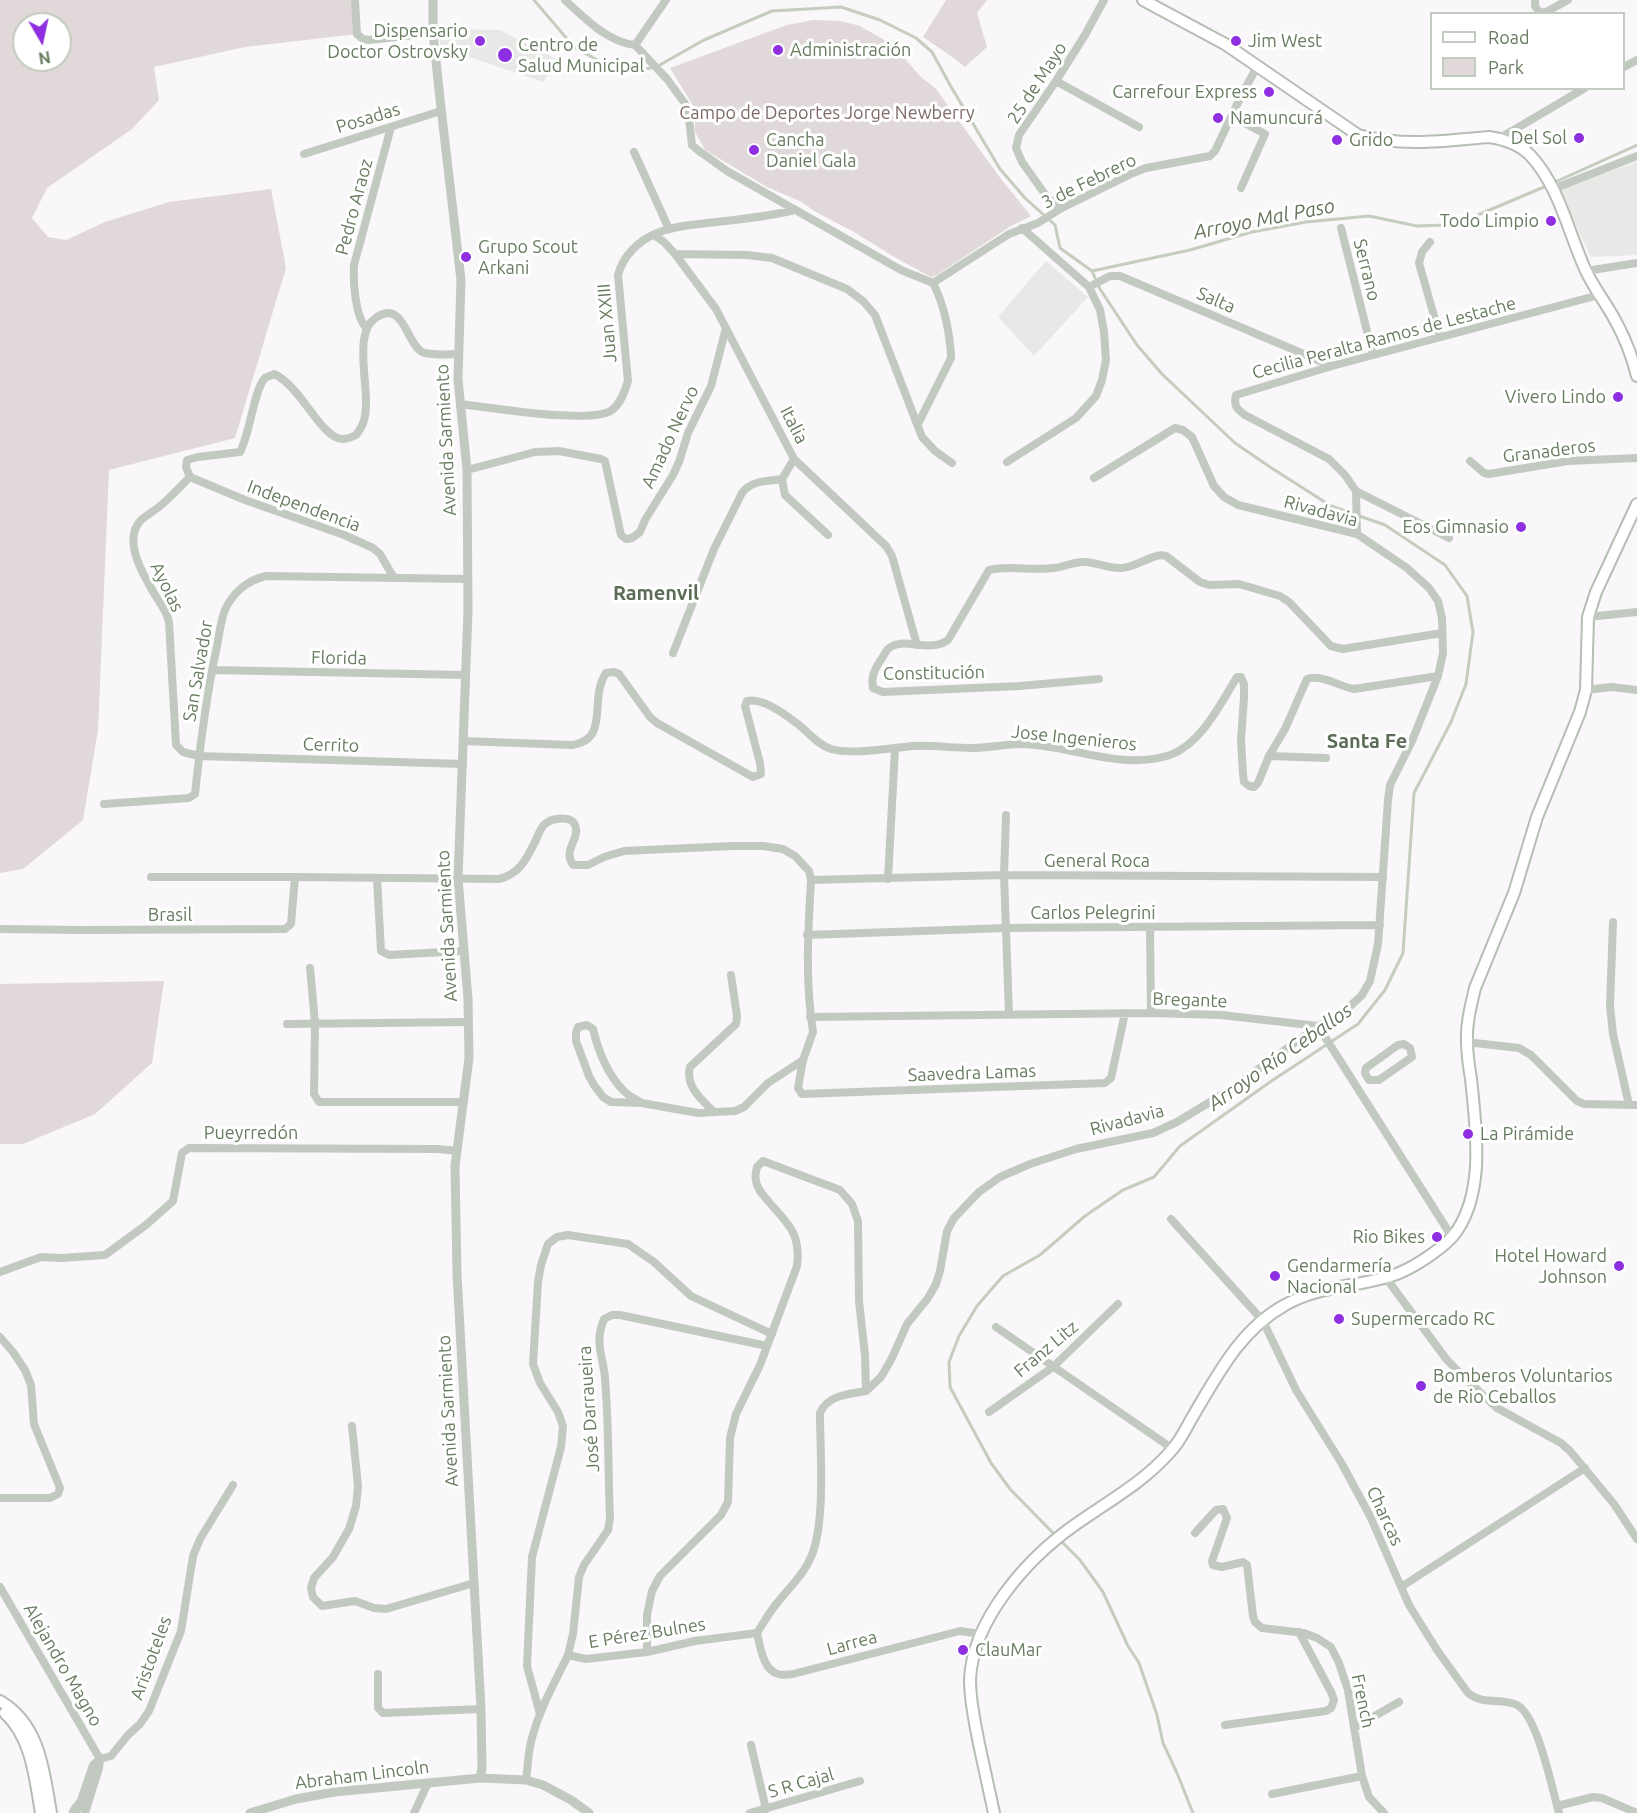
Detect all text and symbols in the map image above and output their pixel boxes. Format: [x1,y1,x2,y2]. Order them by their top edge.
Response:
north arrow [12,12,72,72]
legend [1430,12,1625,90]
place label: Dispensario Doctor Ostrovsky [327,20,468,63]
text: Road [1488,27,1530,47]
place label: Jim West [1248,30,1322,52]
marker: Dispensario Doctor Ostrovsky [473,34,487,48]
place label: Centro de Salud Municipal [518,34,644,76]
marker: Jim West [1229,34,1243,48]
street label: 25 de Mayo [1003,38,1071,128]
place label: Administración [790,39,911,61]
marker: Administración [771,43,785,57]
marker: Centro de Salud Municipal [496,46,514,64]
text: N [37,48,52,68]
text: Park [1488,57,1524,77]
place label: Carrefour Express [1112,81,1257,103]
marker: Carrefour Express [1262,85,1276,99]
street label: Posadas [333,98,403,138]
park label: Campo de Deportes Jorge Newberry [679,102,975,124]
place label: Namuncurá [1230,107,1323,129]
marker: Namuncurá [1211,111,1225,125]
place label: Del Sol [1511,127,1567,149]
place label: Cancha Daniel Gala [766,129,857,172]
place label: Grido [1349,129,1393,151]
marker: Del Sol [1572,131,1586,145]
marker: Grido [1330,133,1344,147]
marker: Cancha Daniel Gala [747,143,761,157]
street label: 3 de Febrero [1038,149,1140,213]
street label: Pedro Araoz [331,157,377,257]
water label: Arroyo Mal Paso [1191,194,1337,244]
place label: Todo Limpio [1440,210,1539,232]
marker: Todo Limpio [1544,214,1558,228]
place label: Grupo Scout Arkani [478,236,578,278]
street label: Serrano [1349,237,1385,303]
marker: Grupo Scout Arkani [459,250,473,264]
street label: Salta [1194,282,1238,318]
street label: Juan XXIII [593,283,621,363]
street label: Cecilia Peralta Ramos de Lestache [1250,292,1518,384]
street label: Avenida Sarmiento [431,364,461,516]
street label: Amado Nervo [637,382,703,492]
place label: Vivero Lindo [1505,386,1606,408]
marker: Vivero Lindo [1611,390,1625,404]
street label: Italia [775,403,813,447]
street label: Granaderos [1501,435,1597,467]
street label: Independencia [244,476,364,536]
street label: Rivadavia [1282,491,1360,531]
place label: Eos Gimnasio [1403,516,1509,538]
marker: Eos Gimnasio [1514,520,1528,534]
street label: Ayolas [146,559,188,615]
district label: Ramenvil [613,581,699,605]
street label: San Salvador [178,619,218,723]
street label: Florida [311,647,367,669]
street label: Constitución [883,661,985,685]
street label: Jose Ingenieros [1010,721,1138,755]
district label: Santa Fe [1327,729,1407,753]
street label: Cerrito [302,733,360,757]
street label: Avenida Sarmiento [432,850,462,1002]
street label: General Roca [1044,850,1150,872]
street label: Carlos Pelegrini [1030,902,1156,924]
street label: Brasil [148,904,192,926]
street label: Bregante [1152,988,1228,1012]
water label: Arroyo Río Ceballos [1203,998,1357,1116]
street label: Saavedra Lamas [907,1060,1037,1086]
street label: Rivadavia [1088,1100,1166,1140]
street label: Pueyrredón [204,1122,298,1144]
place label: La Pirámide [1480,1123,1574,1145]
marker: La Pirámide [1461,1127,1475,1141]
place label: Rio Bikes [1352,1226,1425,1248]
marker: Rio Bikes [1430,1230,1444,1244]
place label: Hotel Howard Johnson [1495,1245,1607,1288]
place label: Gendarmería Nacional [1287,1255,1392,1298]
marker: Hotel Howard Johnson [1612,1259,1626,1273]
marker: Gendarmería Nacional [1268,1269,1282,1283]
place label: Supermercado RC [1351,1308,1495,1330]
marker: Supermercado RC [1332,1312,1346,1326]
street label: Franz Litz [1010,1316,1082,1382]
street label: Avenida Sarmiento [433,1335,463,1487]
street label: José Darraueira [574,1345,604,1473]
place label: Bomberos Voluntarios de Rio Ceballos [1433,1365,1613,1408]
marker: Bomberos Voluntarios de Rio Ceballos [1414,1379,1428,1393]
street label: Charcas [1362,1483,1408,1549]
street label: Alejandro Magno [19,1600,107,1730]
street label: Aristoteles [126,1613,176,1703]
street label: E Pérez Bulnes [587,1613,707,1653]
street label: Larrea [824,1626,880,1660]
place label: ClauMar [975,1639,1042,1661]
marker: ClauMar [956,1643,970,1657]
street label: French [1347,1672,1379,1730]
street label: Abraham Lincoln [294,1756,430,1794]
street label: S R Cajal [766,1763,836,1803]

